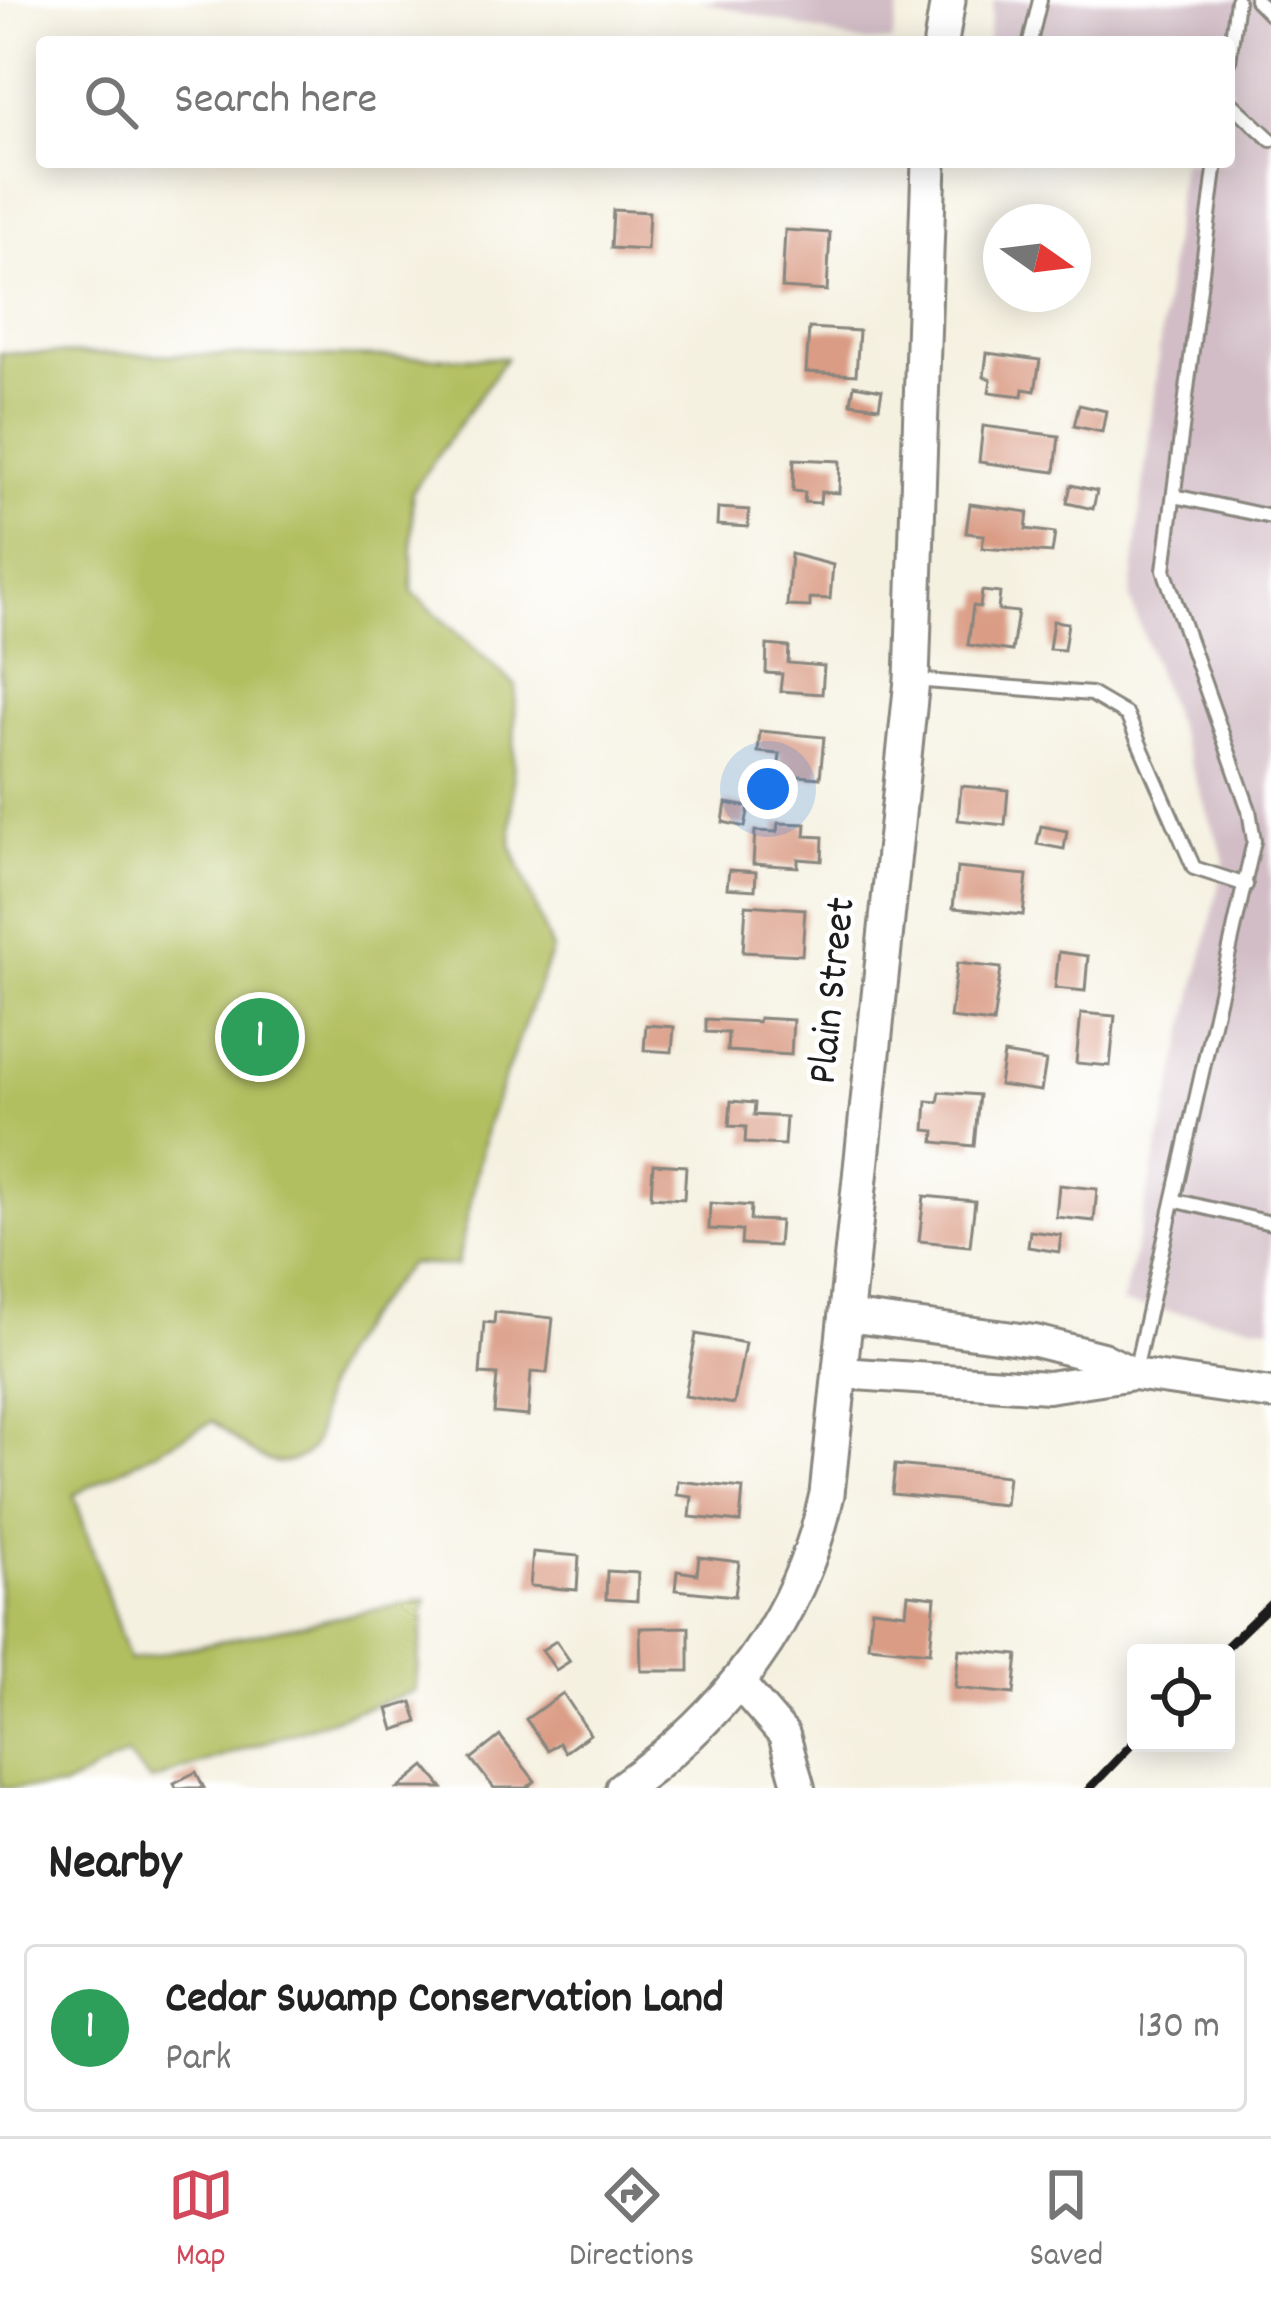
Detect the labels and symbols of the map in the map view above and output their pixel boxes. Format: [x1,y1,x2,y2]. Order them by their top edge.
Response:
north arrow [983,204,1091,312]
your location [738,759,798,819]
street label: Plain Street [795,895,875,1087]
pin: 1 [221,992,299,1082]

